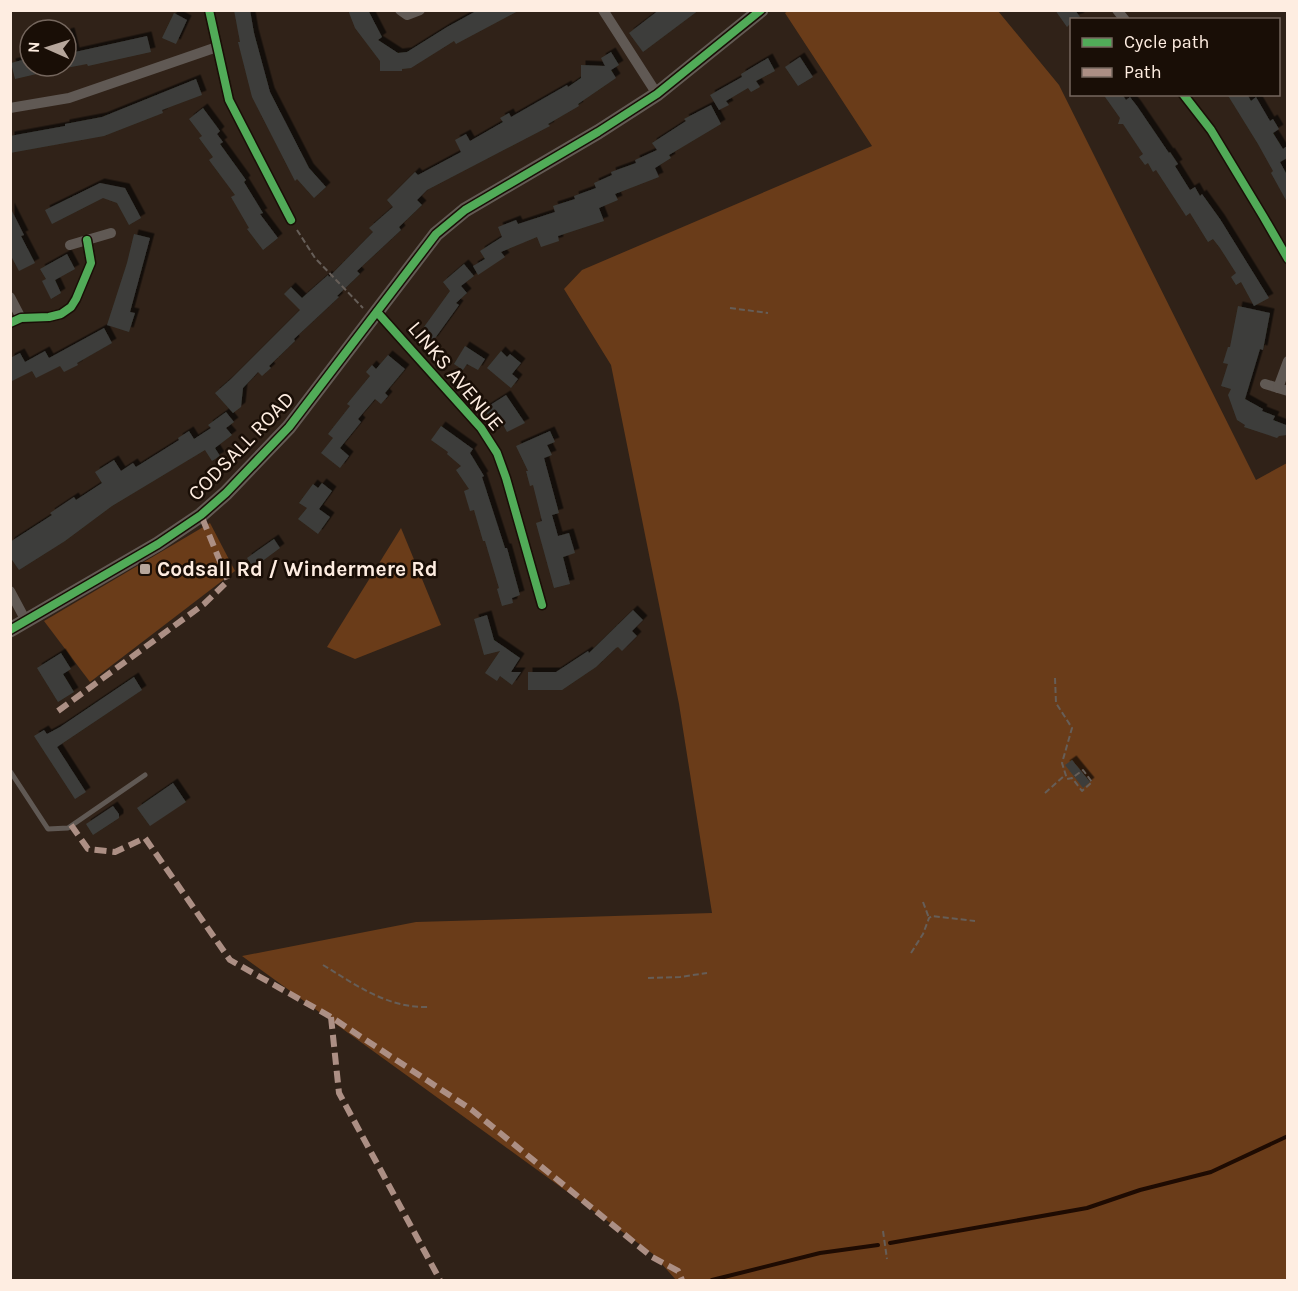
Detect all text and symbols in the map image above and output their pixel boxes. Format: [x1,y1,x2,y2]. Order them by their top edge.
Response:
north arrow [18,18,78,78]
legend [1070,18,1280,96]
text: Cycle path [1124,31,1209,53]
text: N [24,41,43,53]
text: Path [1124,61,1162,83]
street label: LINKS AVENUE [403,316,509,436]
street label: CODSALL ROAD [183,387,299,505]
place label: Codsall Rd / Windermere Rd [157,557,438,581]
marker: Codsall Rd / Windermere Rd [138,562,152,576]

